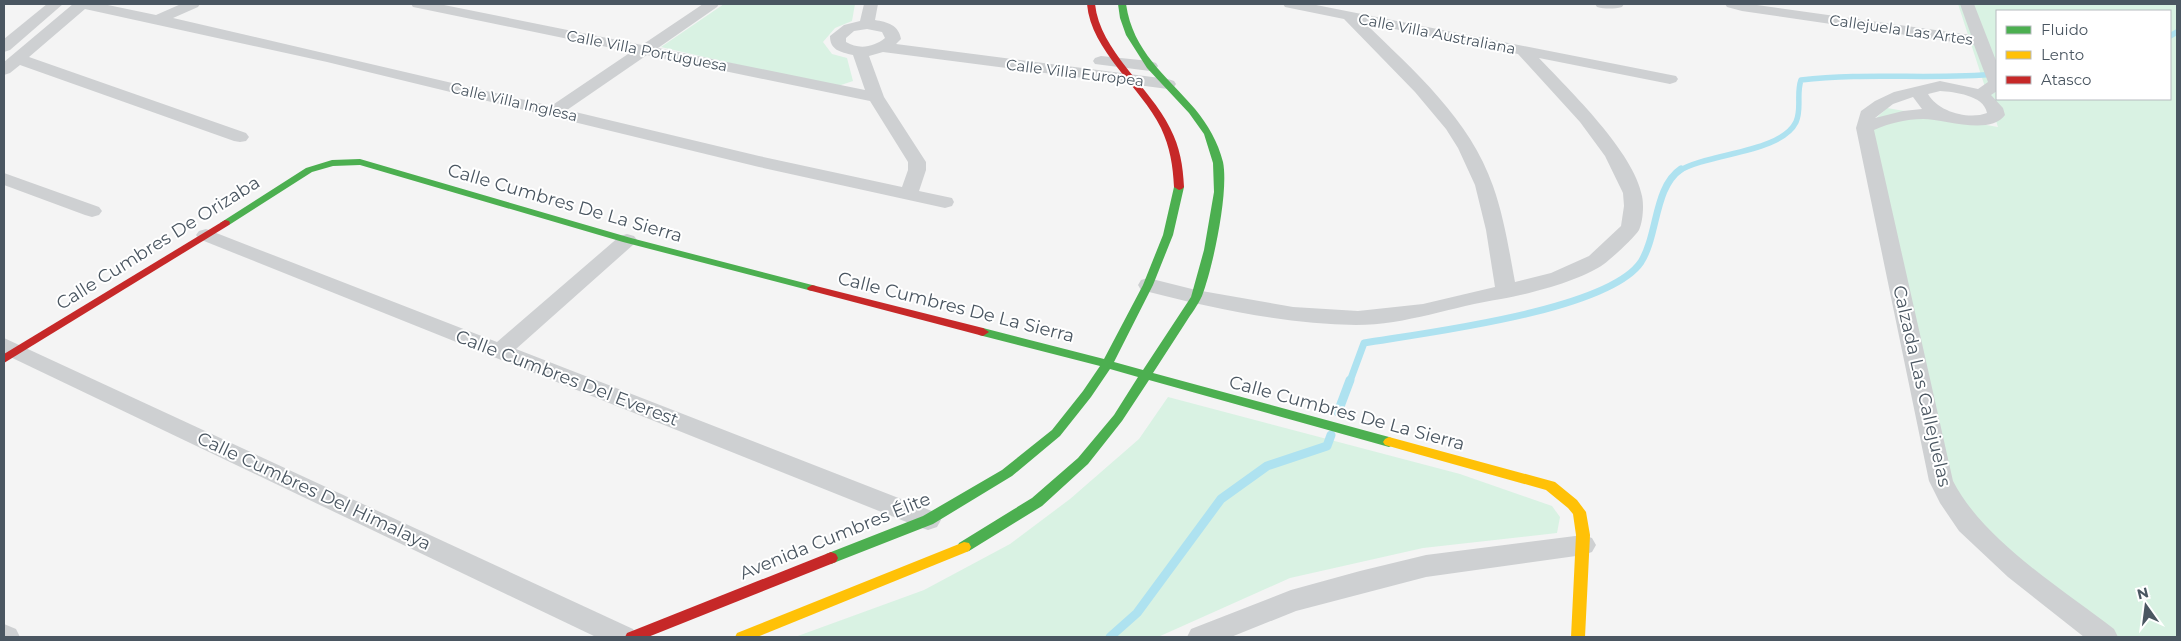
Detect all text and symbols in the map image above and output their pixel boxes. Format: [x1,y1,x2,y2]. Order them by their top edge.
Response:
street label: Calle Villa Australiana [1357,9,1517,58]
street label: Callejuela Las Artes [1828,10,1974,49]
legend [1996,10,2171,100]
text: Fluido [2041,20,2088,39]
street label: Calle Villa Portuguesa [565,26,729,75]
text: Lento [2041,45,2084,64]
street label: Calle Villa Europea [1005,55,1145,90]
text: Atasco [2041,70,2091,89]
street label: Calle Villa Inglesa [449,78,579,125]
street label: Calle Cumbres De La Sierra [445,159,685,247]
street label: Calle Cumbres De Orizaba [52,171,264,315]
street label: Calle Cumbres De La Sierra [835,267,1077,347]
street label: Calzada Las Callejuelas [1888,283,1956,489]
street label: Calle Cumbres Del Everest [452,325,682,431]
street label: Calle Cumbres De La Sierra [1227,371,1467,455]
street label: Calle Cumbres Del Himalaya [194,427,434,555]
street label: Avenida Cumbres Élite [736,488,934,584]
north arrow [2121,581,2171,631]
text: N [2135,583,2151,603]

